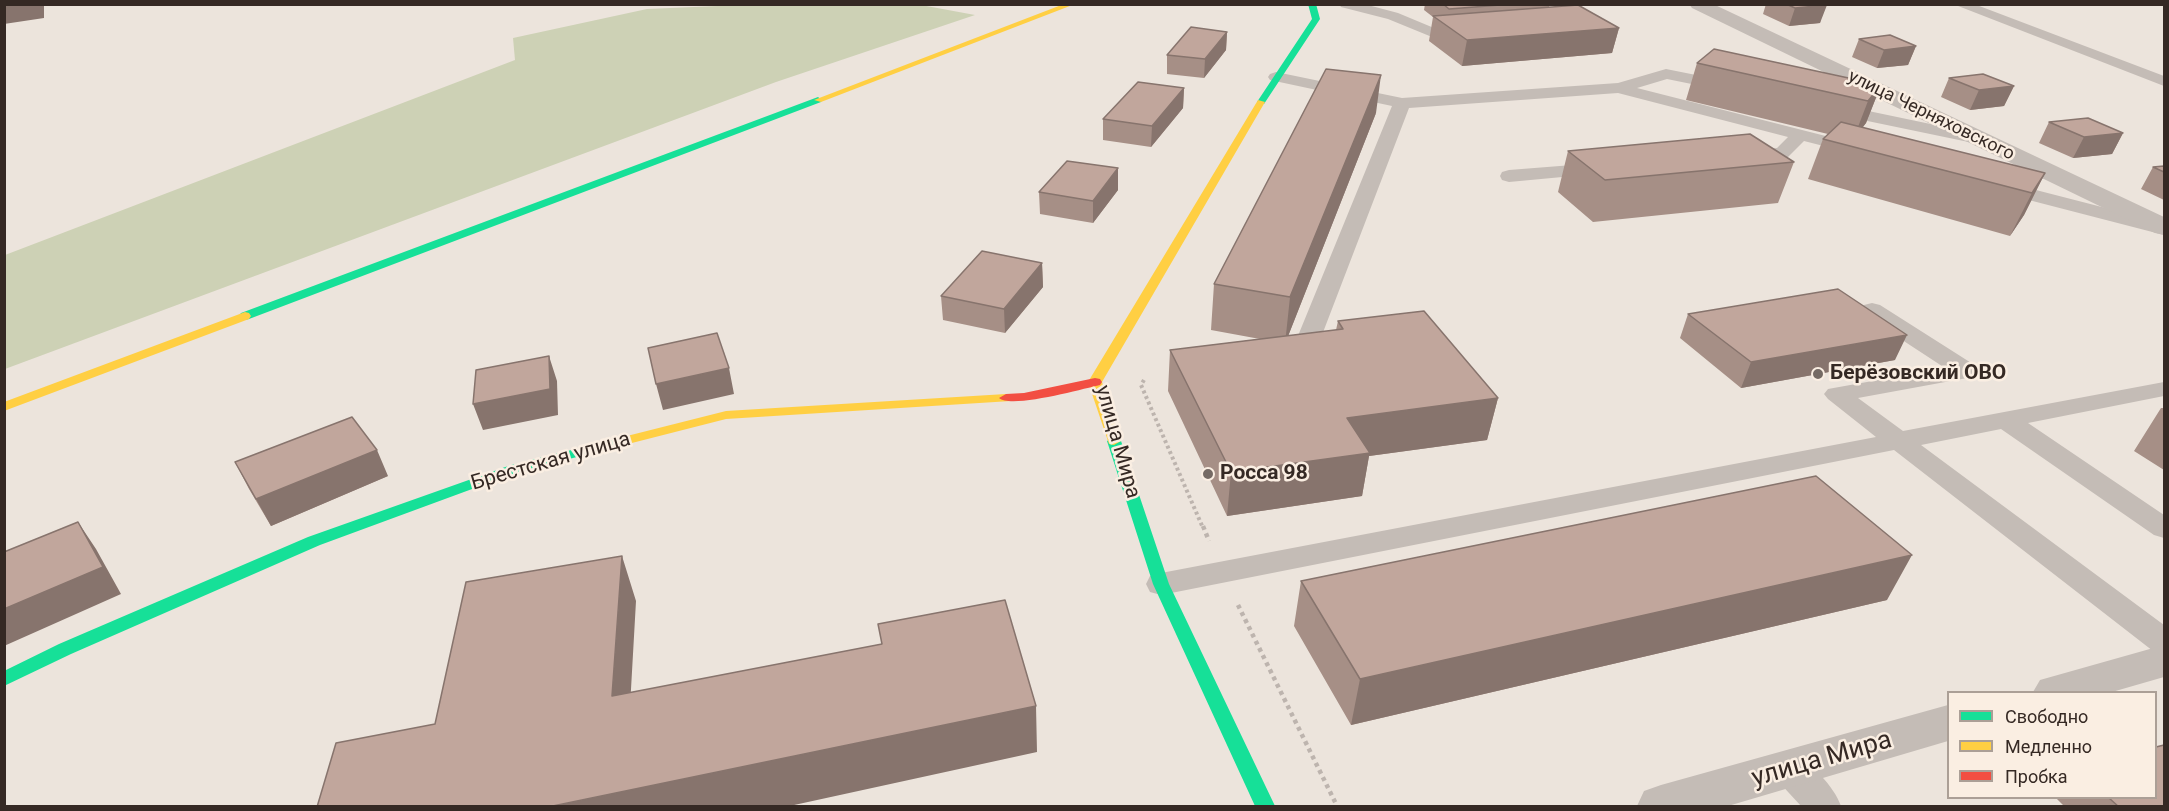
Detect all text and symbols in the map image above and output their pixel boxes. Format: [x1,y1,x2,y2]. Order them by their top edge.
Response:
street label: улица Черняховского [1844,66,2018,166]
place label: Берёзовский ОВО [1830,361,2006,387]
marker: Берёзовский ОВО [1811,367,1825,381]
street label: улица Мира [1089,383,1145,501]
street label: Брестская улица [468,427,634,497]
place label: Росса 98 [1220,461,1308,487]
marker: Росса 98 [1201,467,1215,481]
legend [1947,691,2157,799]
text: Свободно [2005,706,2088,727]
street label: улица Мира [1748,725,1896,795]
text: Медленно [2005,736,2092,757]
text: Пробка [2005,766,2068,787]

